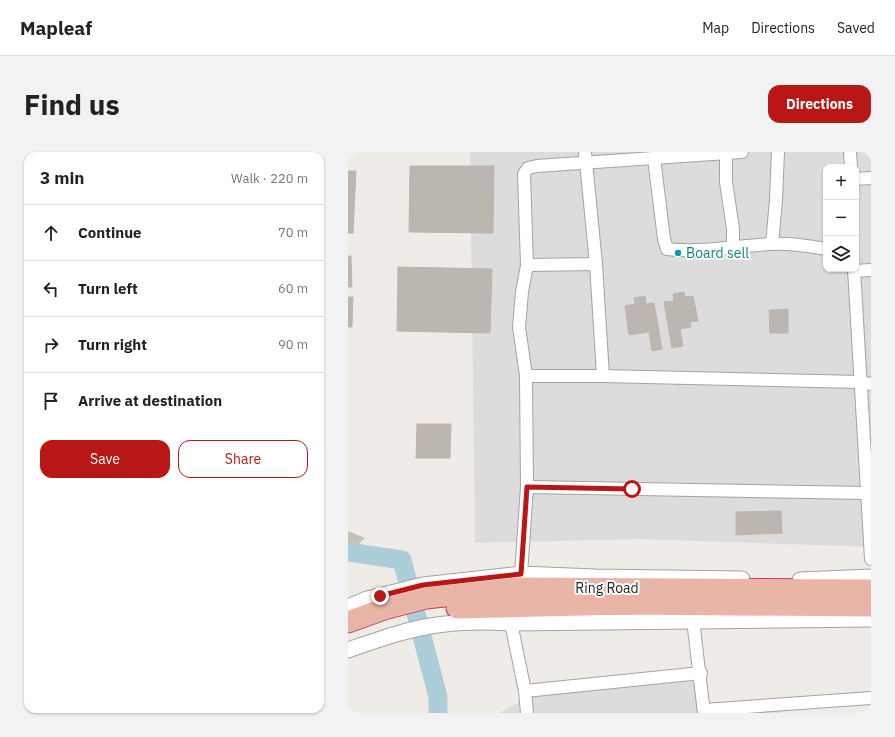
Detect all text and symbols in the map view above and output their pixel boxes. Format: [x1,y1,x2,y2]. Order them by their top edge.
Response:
text: Mapleaf [20,16,92,40]
text: Map [702,19,729,37]
text: Directions [751,19,815,37]
text: Saved [837,19,875,37]
button: Directions [768,85,871,123]
text: Find us [24,86,120,123]
map controls [823,164,859,272]
button: + [823,164,859,200]
text: 3 min [40,167,84,189]
text: Walk · 220 m [231,170,308,187]
button: − [823,200,859,236]
icon: ahead [40,222,62,244]
text: Continue [78,223,142,242]
text: 70 m [278,224,308,241]
button: layers [823,236,859,272]
place label: Board sell [686,244,749,262]
marker: Board sell [673,248,683,258]
icon: left [40,278,62,300]
text: Turn left [78,279,138,298]
text: 60 m [278,280,308,297]
icon: right [40,334,62,356]
text: Turn right [78,335,147,354]
text: 90 m [278,336,308,353]
icon: arrive [40,390,62,412]
text: Arrive at destination [78,391,222,410]
button: Save [40,440,170,478]
button: Share [178,440,308,478]
route start [623,480,641,498]
street label: Ring Road [575,579,639,597]
route end [371,587,389,605]

